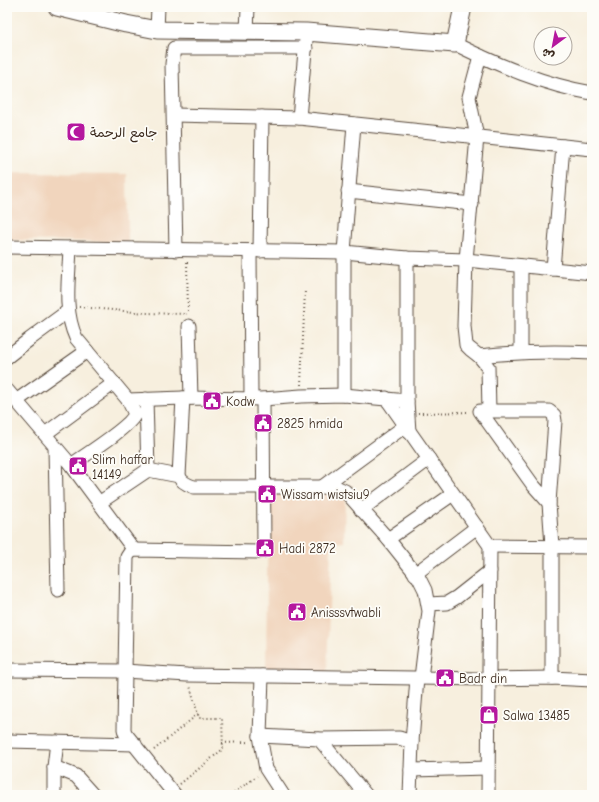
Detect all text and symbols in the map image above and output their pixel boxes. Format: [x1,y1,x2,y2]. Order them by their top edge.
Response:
north arrow [533,26,573,66]
text: ش [539,45,557,63]
mosque icon: جامع الرحمة [65,121,87,143]
place label: جامع الرحمة [90,125,157,143]
public building icon: Kodw [201,390,223,412]
place label: Kodw [226,394,255,409]
public building icon: 2825 hmida [252,412,274,434]
place label: 2825 hmida [277,416,343,431]
place label: Slim haffar 14149 [92,452,153,482]
public building icon: Slim haffar 14149 [67,455,89,477]
public building icon: Wissam wistsiu9 [256,483,278,505]
place label: Wissam wistsiu9 [281,487,370,502]
public building icon: Hadi 2872 [254,537,276,559]
place label: Hadi 2872 [279,541,336,556]
public building icon: Anisssvtwabli [286,601,308,623]
place label: Anisssvtwabli [311,605,381,620]
public building icon: Badr din [434,667,456,689]
place label: Badr din [459,671,507,686]
shop icon: Salwa 13485 [478,704,500,726]
place label: Salwa 13485 [503,708,570,723]

